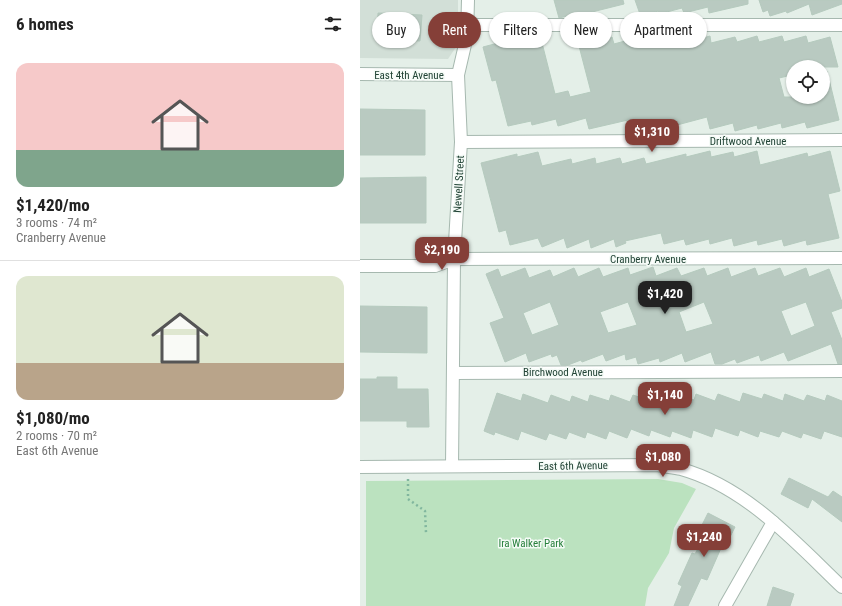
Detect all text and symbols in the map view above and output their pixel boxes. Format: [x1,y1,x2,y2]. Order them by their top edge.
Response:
chip: Buy [372,12,420,48]
chip: Rent [428,12,481,48]
chip: Filters [489,12,552,48]
chip: New [560,12,612,48]
chip: Apartment [620,12,707,48]
icon: filters [322,13,344,35]
text: 6 homes [16,14,74,34]
map controls [786,60,830,104]
button: locate [786,60,830,104]
street label: East 4th Avenue [374,69,444,82]
icon: home [144,89,216,161]
pin: $1,310 [619,119,685,153]
text: $1,310 [634,124,670,139]
street label: Driftwood Avenue [710,135,786,148]
street label: Newell Street [451,155,467,213]
text: $1,420/mo [16,195,90,215]
text: 3 rooms · 74 m² [16,215,97,230]
text: Cranberry Avenue [16,230,106,245]
pin: $2,190 [409,237,475,271]
text: $2,190 [424,242,460,257]
street label: Cranberry Avenue [610,253,686,266]
pin: $1,420 [632,281,698,315]
text: $1,420 [647,286,683,301]
icon: home [144,302,216,374]
street label: Birchwood Avenue [523,366,603,379]
pin: $1,140 [632,382,698,416]
text: $1,140 [647,387,683,402]
text: $1,080/mo [16,408,90,428]
text: 2 rooms · 70 m² [16,428,97,443]
text: East 6th Avenue [16,443,98,458]
pin: $1,080 [630,444,696,478]
text: $1,080 [645,449,681,464]
street label: East 6th Avenue [538,459,608,473]
pin: $1,240 [671,524,737,558]
text: $1,240 [686,529,722,544]
park label: Ira Walker Park [498,537,564,550]

